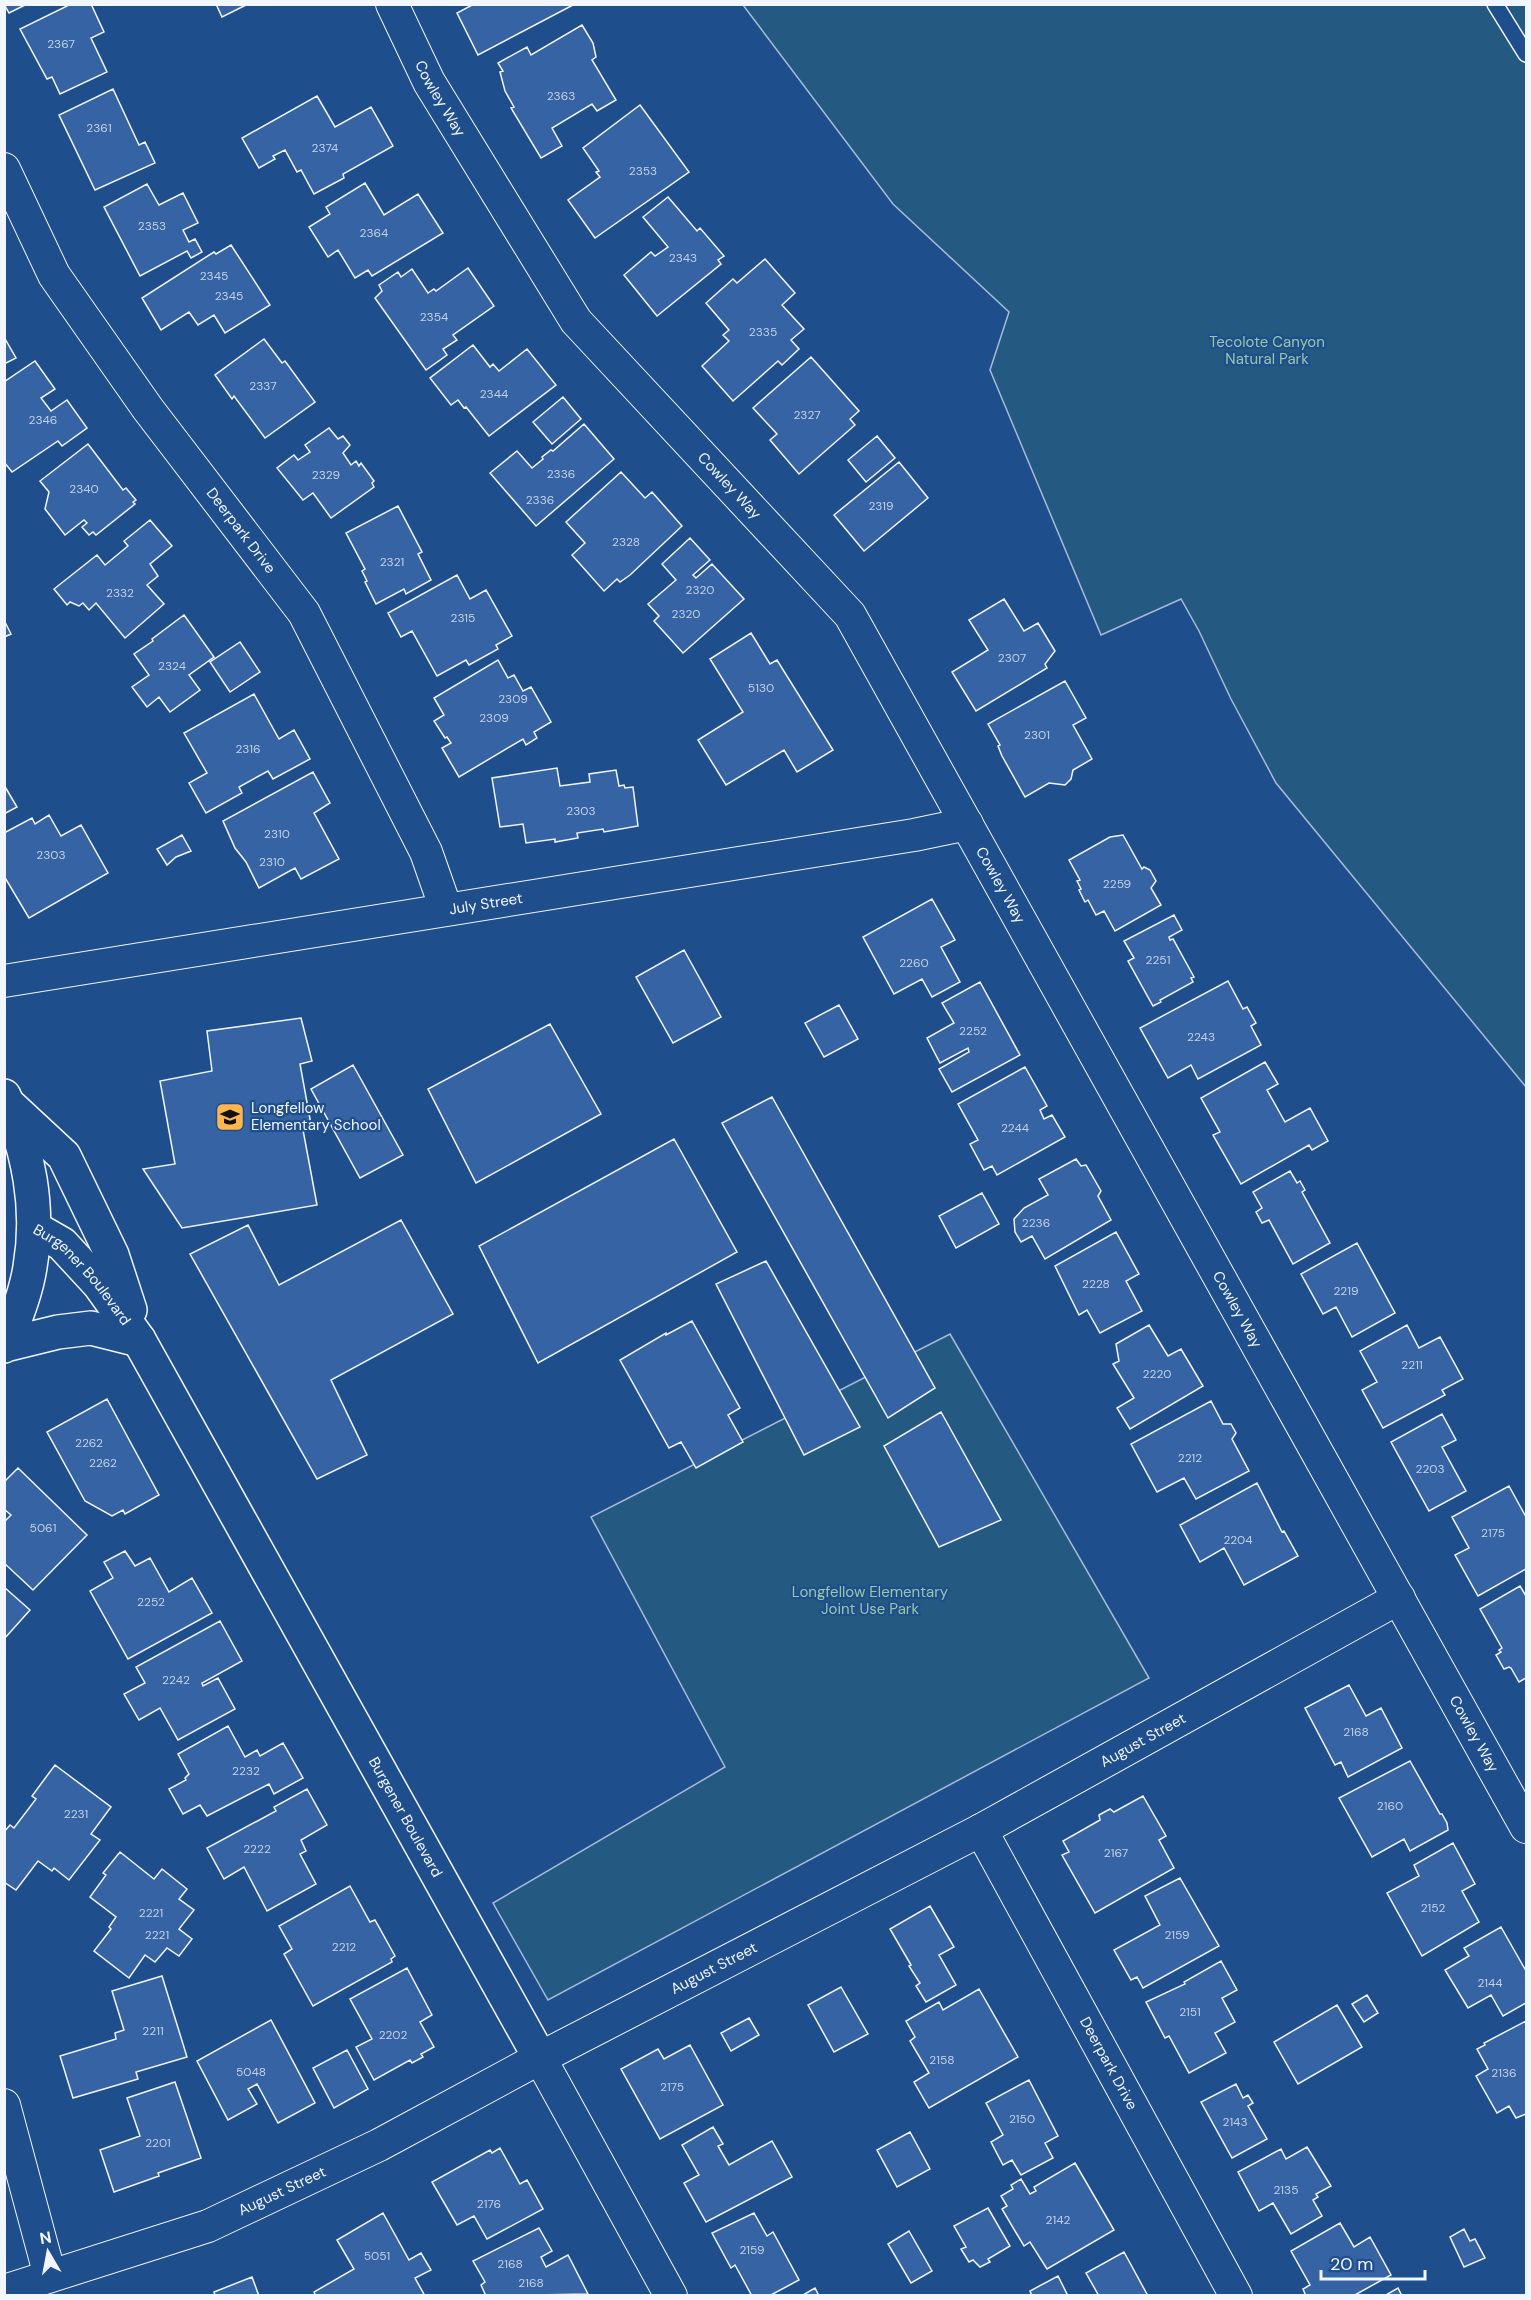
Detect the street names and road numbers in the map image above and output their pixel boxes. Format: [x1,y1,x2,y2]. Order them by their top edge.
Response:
street label: Cowley Way [410,57,470,141]
street label: Cowley Way [693,448,766,524]
street label: Deerpark Drive [202,484,280,578]
street label: Cowley Way [971,843,1030,928]
street label: July Street [448,888,524,919]
street label: Burgener Boulevard [30,1220,135,1329]
street label: Cowley Way [1208,1268,1267,1352]
street label: Cowley Way [1445,1692,1504,1776]
street label: August Street [1097,1708,1189,1772]
street label: Burgener Boulevard [364,1753,447,1881]
street label: August Street [667,1937,761,1999]
street label: Deerpark Drive [1075,2013,1142,2113]
street label: August Street [235,2162,329,2220]

